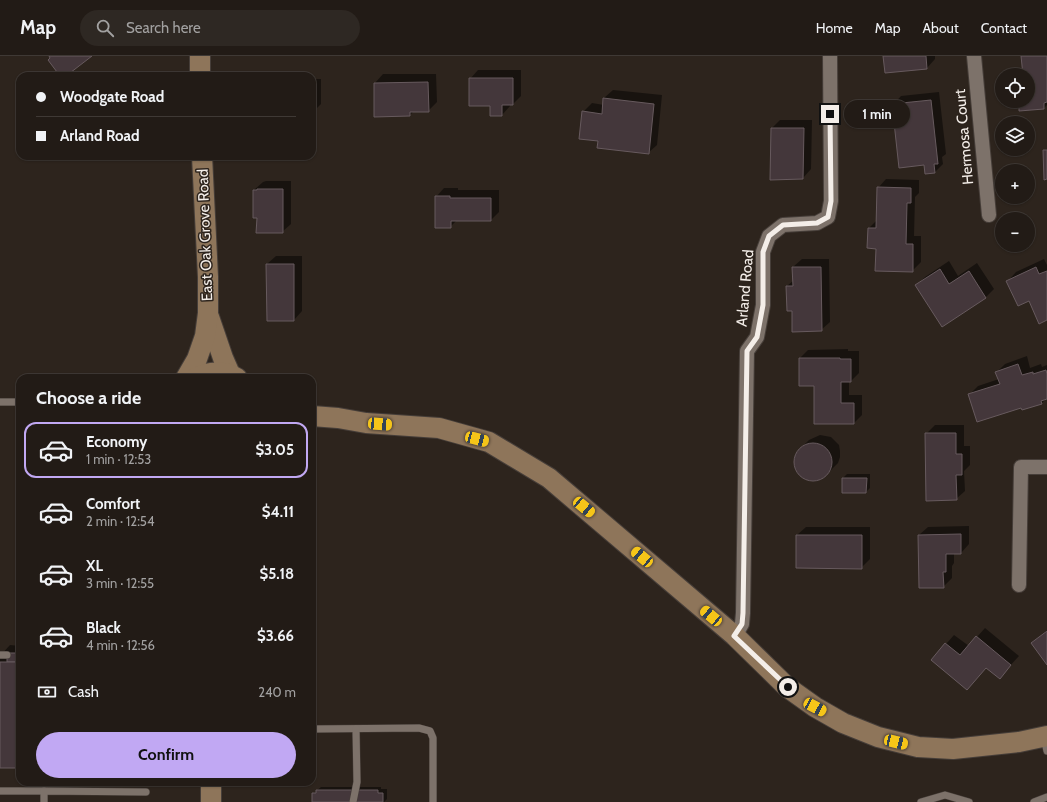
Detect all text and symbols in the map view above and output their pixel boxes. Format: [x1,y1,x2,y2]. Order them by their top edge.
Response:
search box [80,10,360,46]
text: Map [20,16,56,39]
icon: search [94,17,116,39]
text: Search here [126,19,201,37]
text: Home [816,19,853,37]
text: Map [875,19,900,37]
text: About [922,19,959,37]
text: Contact [981,19,1027,37]
map controls [995,68,1035,252]
button: locate [995,68,1035,108]
text: Woodgate Road [60,88,164,106]
street label: Hermosa Court [951,88,977,186]
callout: 1 min [844,100,910,128]
route end [821,105,839,123]
text: 1 min [862,106,892,122]
button: layers [995,116,1035,156]
text: Arland Road [60,127,140,145]
button: + [995,164,1035,204]
street label: East Oak Grove Road [194,169,216,301]
button: − [995,212,1035,252]
street label: Arland Road [733,249,757,327]
text: Choose a ride [36,387,141,409]
car [368,417,392,431]
car [464,430,490,448]
icon: car [38,432,74,468]
text: Economy [86,433,147,451]
text: $3.05 [255,441,294,459]
text: 1 min · 12:53 [86,451,151,467]
icon: car [38,494,74,530]
text: Comfort [86,495,140,513]
car [571,495,597,519]
text: $4.11 [262,503,294,521]
text: 2 min · 12:54 [86,513,154,529]
car [629,545,655,569]
icon: car [38,556,74,592]
text: XL [86,557,103,575]
text: $5.18 [260,565,294,583]
text: 3 min · 12:55 [86,575,154,591]
car [698,604,724,628]
icon: car [38,618,74,654]
text: Black [86,619,121,637]
text: $3.66 [257,627,294,645]
text: 4 min · 12:56 [86,637,155,653]
route start [779,678,797,696]
icon: cash [36,681,58,703]
text: Cash [68,683,99,701]
text: 240 m [258,684,296,700]
car [802,696,828,718]
button: Confirm [36,732,296,778]
car [883,733,909,751]

